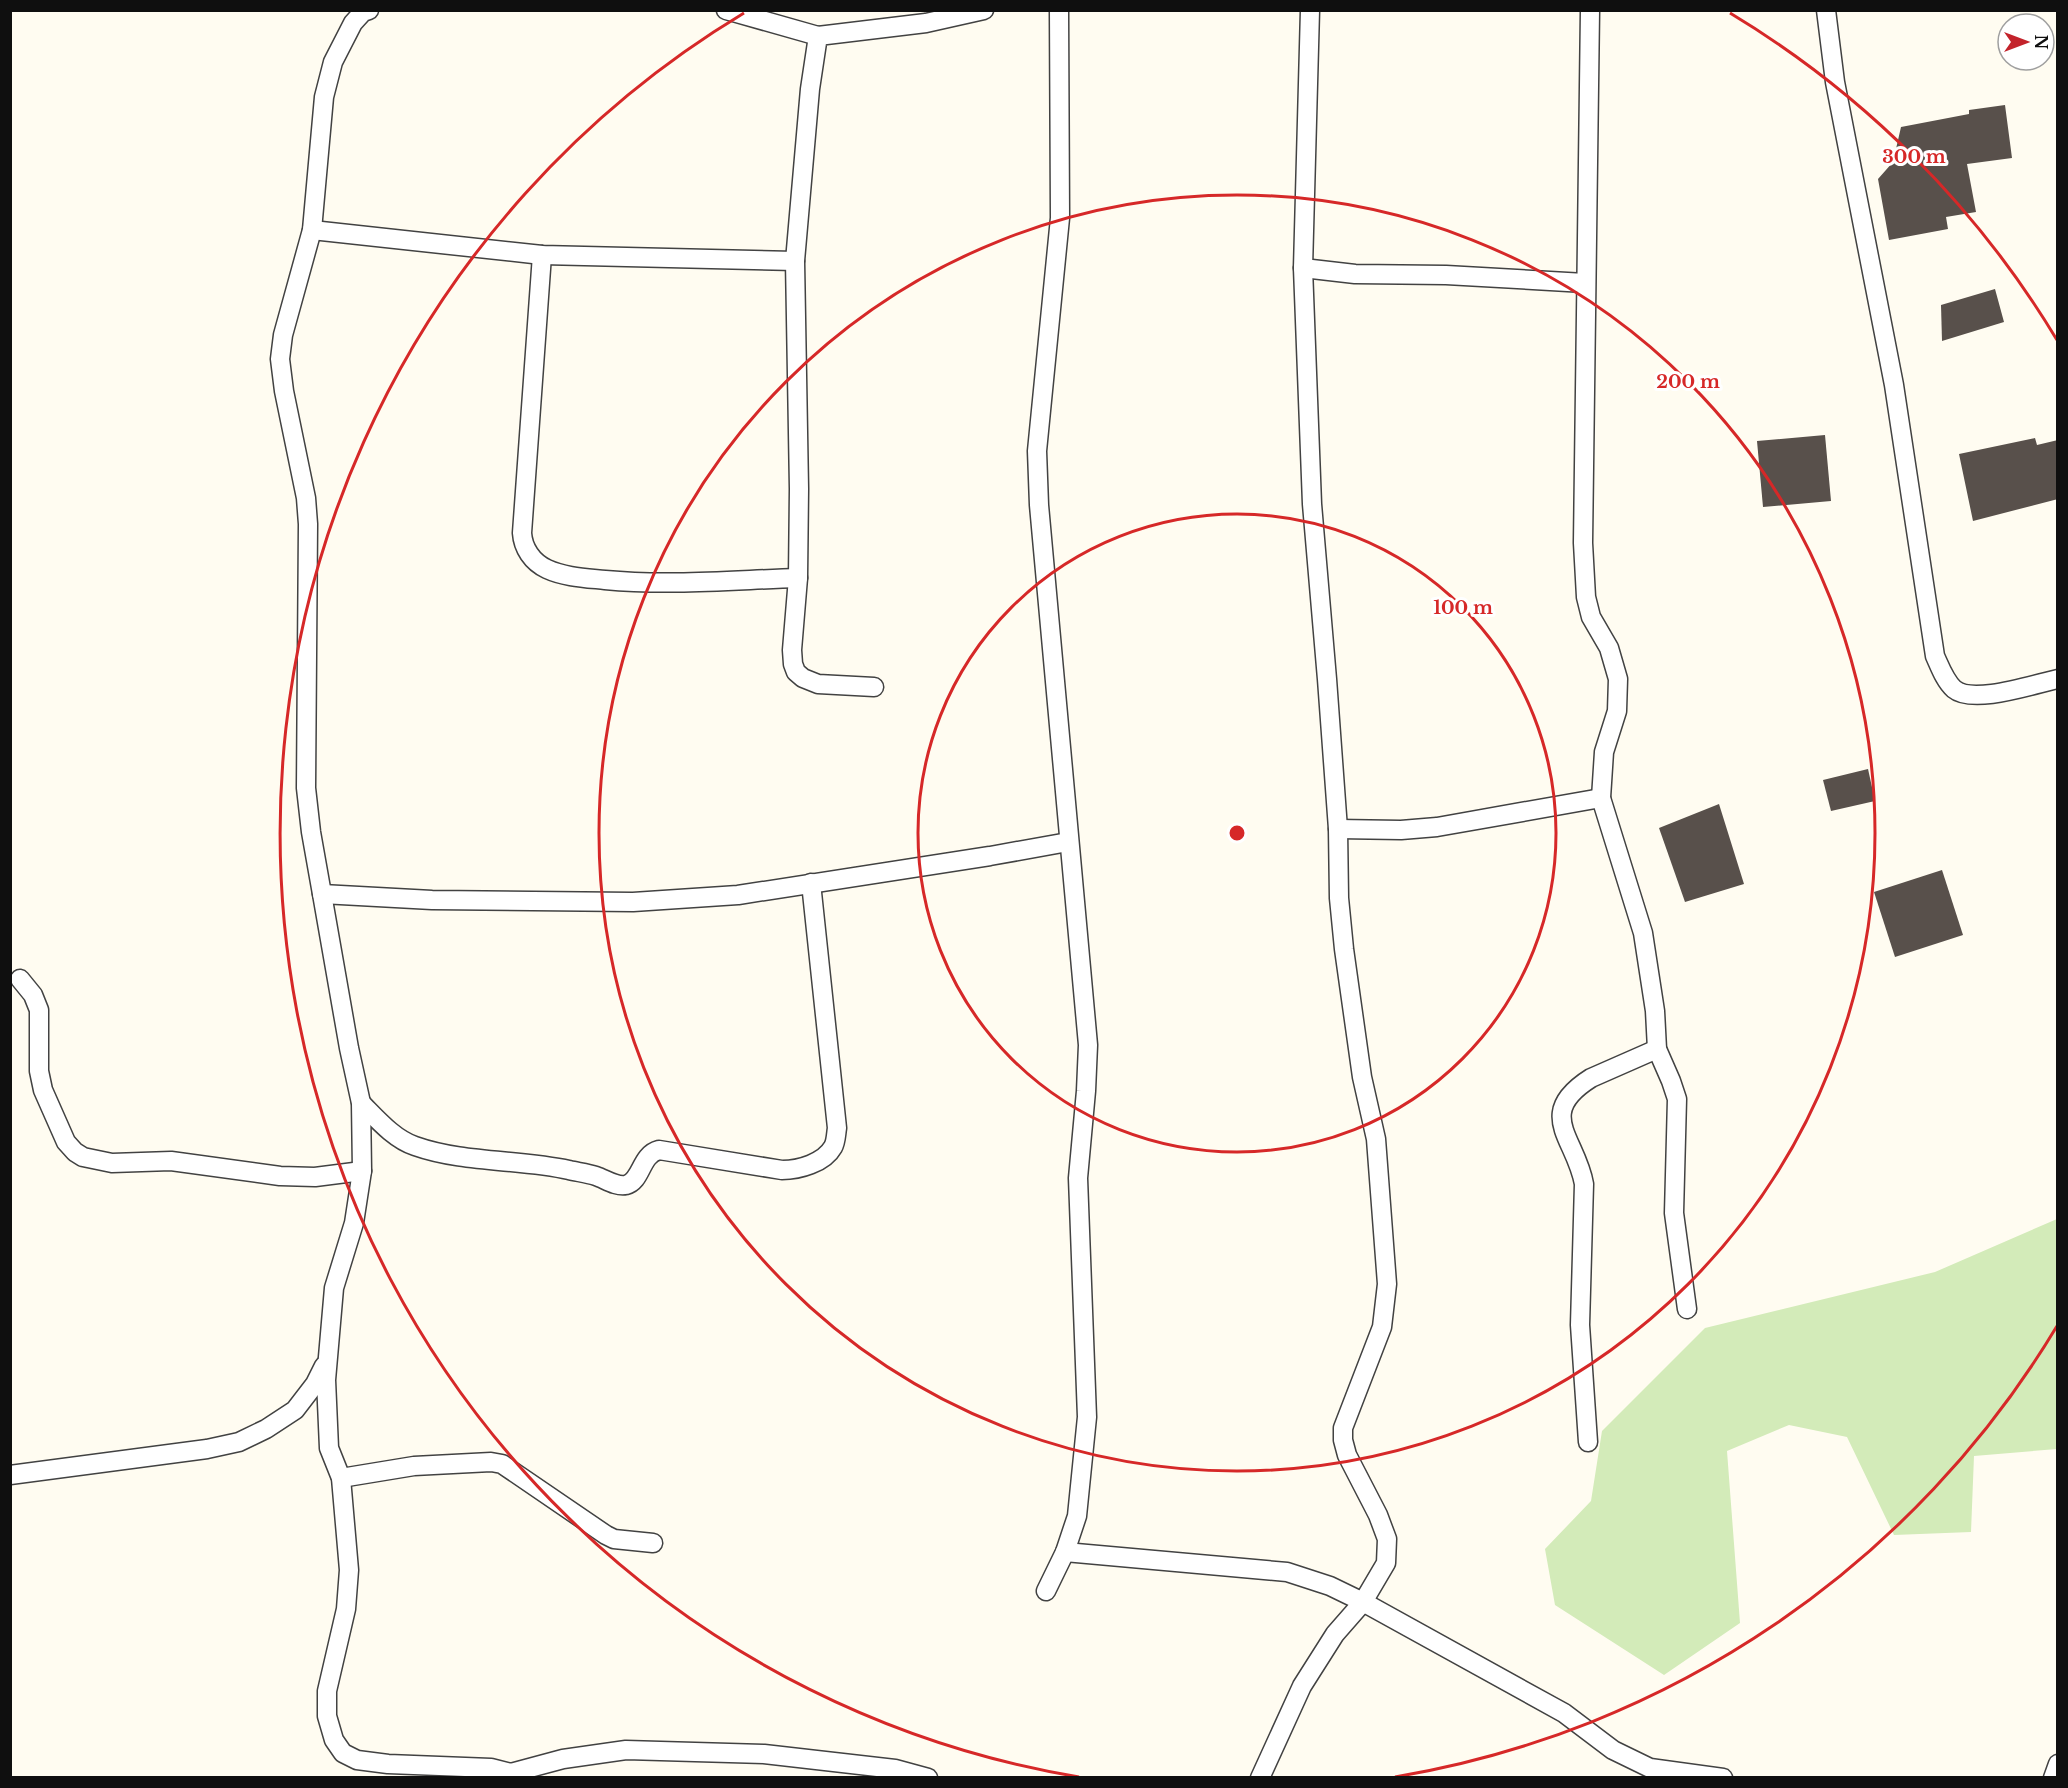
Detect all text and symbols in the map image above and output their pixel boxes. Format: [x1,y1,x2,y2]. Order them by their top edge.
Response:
north arrow [1996,12,2056,72]
text: N [2031,34,2051,50]
text: 300 m [1882,146,1946,168]
text: 200 m [1656,371,1720,393]
text: 100 m [1433,597,1493,619]
centre of rings [1227,823,1247,843]

